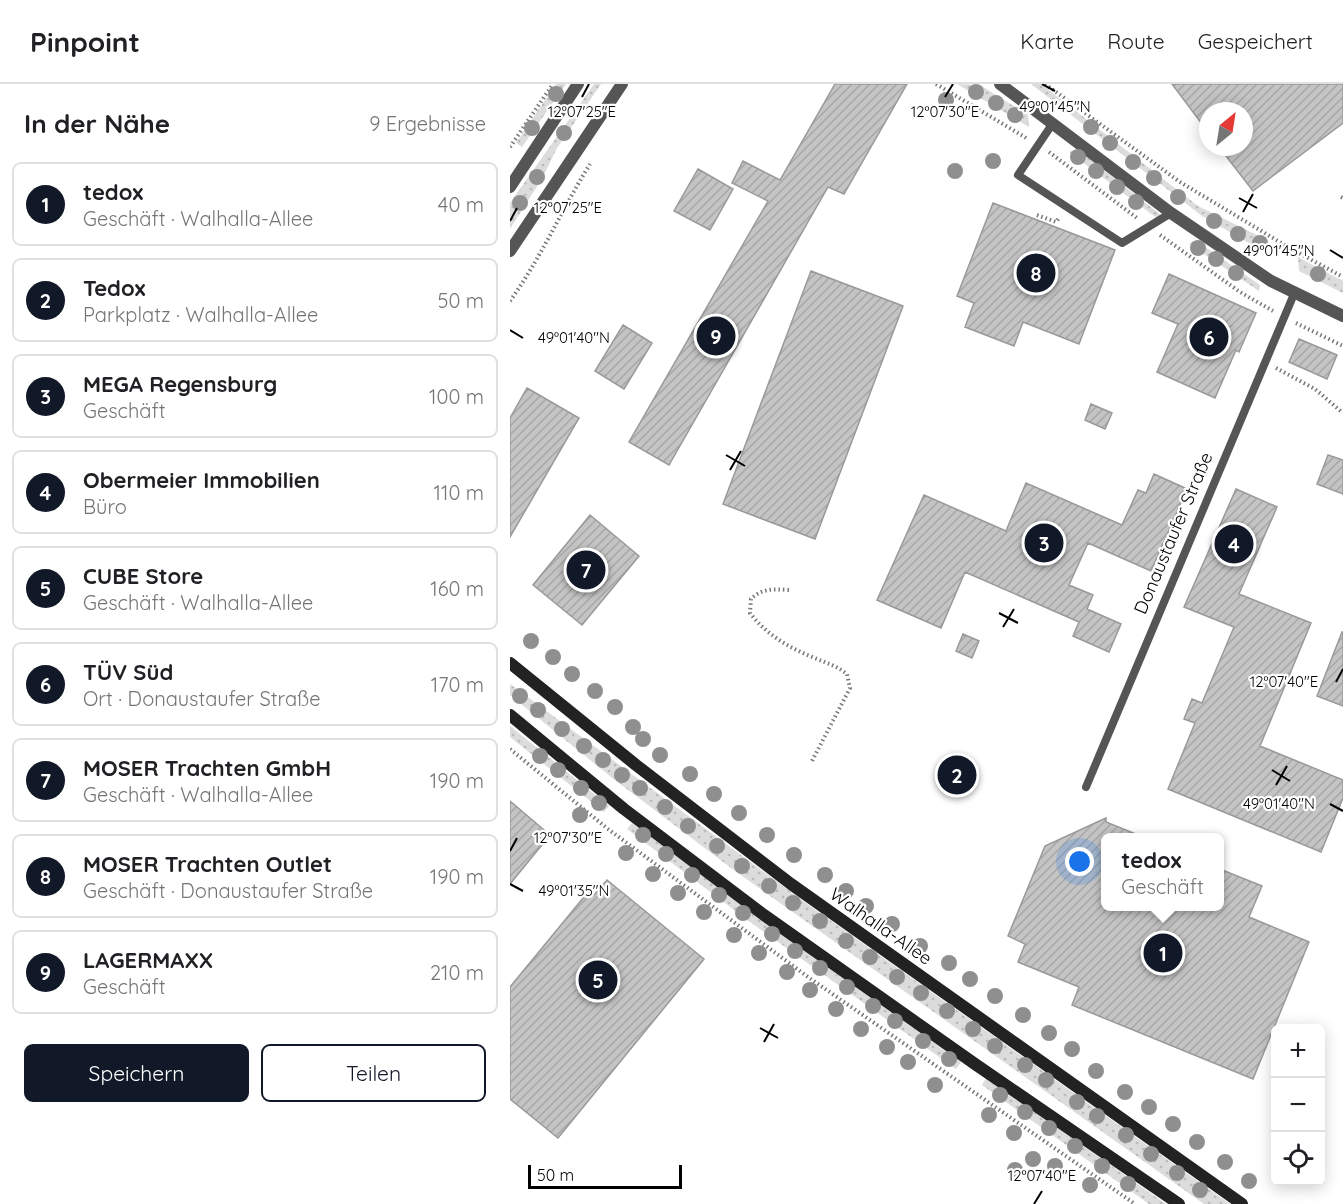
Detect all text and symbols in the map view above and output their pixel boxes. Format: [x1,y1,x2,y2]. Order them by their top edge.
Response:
text: Pinpoint [30,24,140,59]
text: Karte [1020,28,1074,54]
text: Route [1107,28,1165,54]
text: Gespeichert [1198,28,1313,54]
text: 49°01'45"N [1019,97,1091,116]
text: 12°07'25"E [548,102,616,121]
text: 12°07'30"E [911,102,979,121]
north arrow [1199,102,1253,156]
text: In der Nähe [24,107,170,140]
text: 9 Ergebnisse [369,111,486,136]
text: tedox [83,178,143,206]
text: 1 [42,192,49,217]
text: 40 m [438,192,484,217]
text: 12°07'25"E [534,198,602,217]
text: Geschäft · Walhalla-Allee [83,206,313,231]
text: 49°01'45"N [1243,241,1315,260]
pin: 8 [1016,250,1056,296]
text: Tedox [83,274,145,302]
text: 2 [40,288,51,313]
text: 50 m [438,288,484,313]
text: Parkplatz · Walhalla-Allee [83,302,318,327]
pin: 9 [696,314,736,358]
pin: 6 [1190,314,1228,360]
text: 49°01'40"N [538,328,610,347]
text: MEGA Regensburg [83,370,277,398]
text: 3 [40,384,51,409]
text: 100 m [429,384,484,409]
text: Geschäft [83,398,165,423]
street label: Donaustaufer Straße [1128,449,1218,617]
text: Obermeier Immobilien [83,466,320,494]
text: 4 [40,480,51,505]
text: 110 m [434,480,484,505]
text: Büro [83,494,127,519]
pin: 3 [1024,520,1064,566]
pin: 4 [1214,522,1254,566]
pin: 7 [566,548,606,592]
text: CUBE Store [83,562,203,590]
text: 5 [40,576,51,601]
text: 160 m [430,576,484,601]
text: Geschäft · Walhalla-Allee [83,590,313,615]
text: TÜV Süd [83,658,173,686]
text: 6 [40,672,51,697]
text: 170 m [431,672,484,697]
text: 12°07'40"E [1250,672,1318,691]
text: Ort · Donaustaufer Straße [83,686,321,711]
pin: 2 [938,752,976,798]
text: MOSER Trachten GmbH [83,754,331,782]
text: 7 [40,768,51,793]
text: 190 m [430,768,484,793]
text: Geschäft · Walhalla-Allee [83,782,313,807]
text: 49°01'40"N [1243,794,1315,813]
text: 12°07'30"E [534,828,602,847]
popup [1101,833,1224,911]
text: tedox [1121,846,1181,874]
your location [1065,847,1094,876]
text: MOSER Trachten Outlet [83,850,332,878]
text: 8 [40,864,51,889]
text: 190 m [430,864,484,889]
text: Geschäft [1121,874,1204,899]
text: Geschäft · Donaustaufer Straße [83,878,373,903]
text: 49°01'35"N [538,881,610,900]
street label: Walhalla-Allee [825,882,937,970]
pin: 1 [1144,930,1182,976]
text: LAGERMAXX [83,946,213,974]
pin: 5 [578,958,617,1002]
text: 9 [40,960,51,985]
text: 210 m [430,960,484,985]
text: Geschäft [83,974,165,999]
map controls [1271,1024,1325,1186]
button: + [1271,1024,1325,1078]
button: Speichern [24,1044,249,1102]
button: Teilen [261,1044,486,1102]
button: − [1271,1078,1325,1132]
button: locate [1271,1132,1325,1186]
scale bar [528,1162,682,1190]
text: 50 m [537,1165,574,1185]
text: 12°07'40"E [1008,1166,1076,1185]

